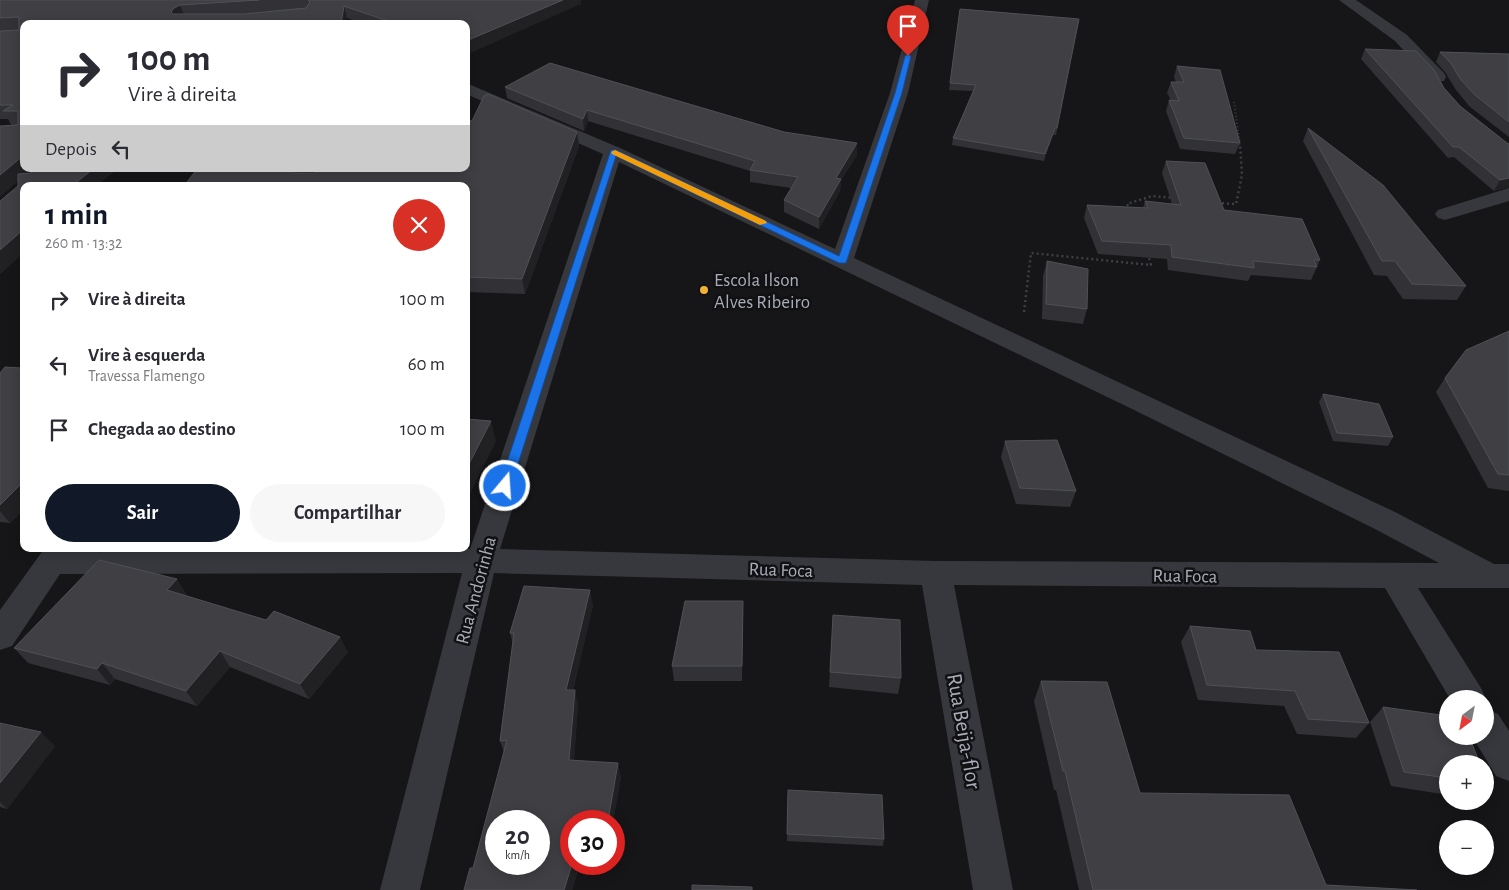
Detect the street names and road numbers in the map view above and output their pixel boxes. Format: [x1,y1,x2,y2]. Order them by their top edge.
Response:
street label: Rua Andorinha [453,534,500,646]
street label: Rua Foca [748,560,814,581]
street label: Rua Foca [1153,566,1218,587]
street label: Rua Beija-flor [943,672,985,791]

